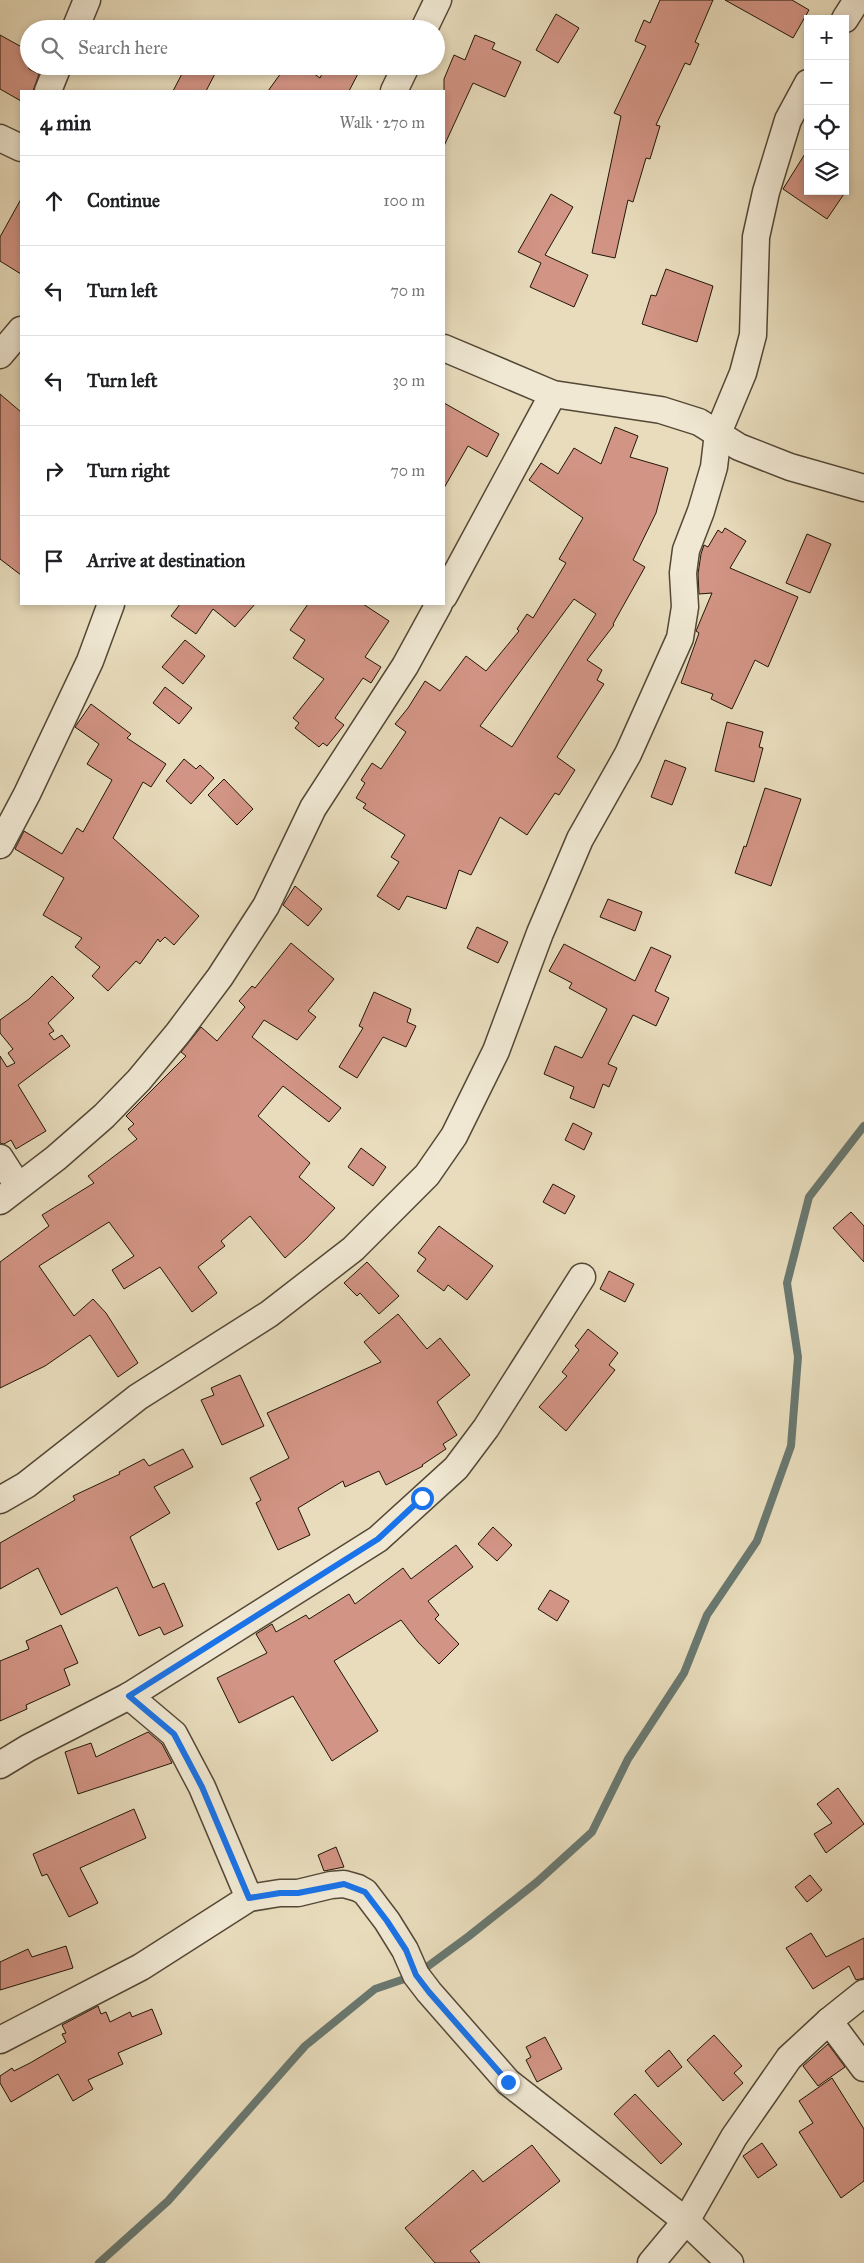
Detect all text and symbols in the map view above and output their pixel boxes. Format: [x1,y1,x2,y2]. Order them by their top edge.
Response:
map controls [804,15,849,195]
button: + [804,15,849,60]
search box [20,20,445,75]
icon: search [38,34,66,62]
text: Search here [78,36,168,59]
button: − [804,60,849,105]
button: locate [804,105,849,150]
text: 4 min [40,110,91,136]
text: Walk · 270 m [339,113,425,132]
button: layers [804,150,849,195]
icon: ahead [40,187,68,215]
text: Continue [87,189,160,212]
text: 100 m [383,191,425,210]
icon: left [40,277,68,305]
text: Turn left [87,279,157,302]
text: 70 m [390,281,425,300]
icon: left [40,367,68,395]
text: Turn left [87,369,157,392]
text: 30 m [392,371,425,390]
icon: right [40,457,68,485]
text: Turn right [87,459,170,482]
text: 70 m [390,461,425,480]
icon: arrive [40,547,68,575]
text: Arrive at destination [87,549,245,572]
route start [411,1487,434,1510]
route end [497,2071,520,2094]

